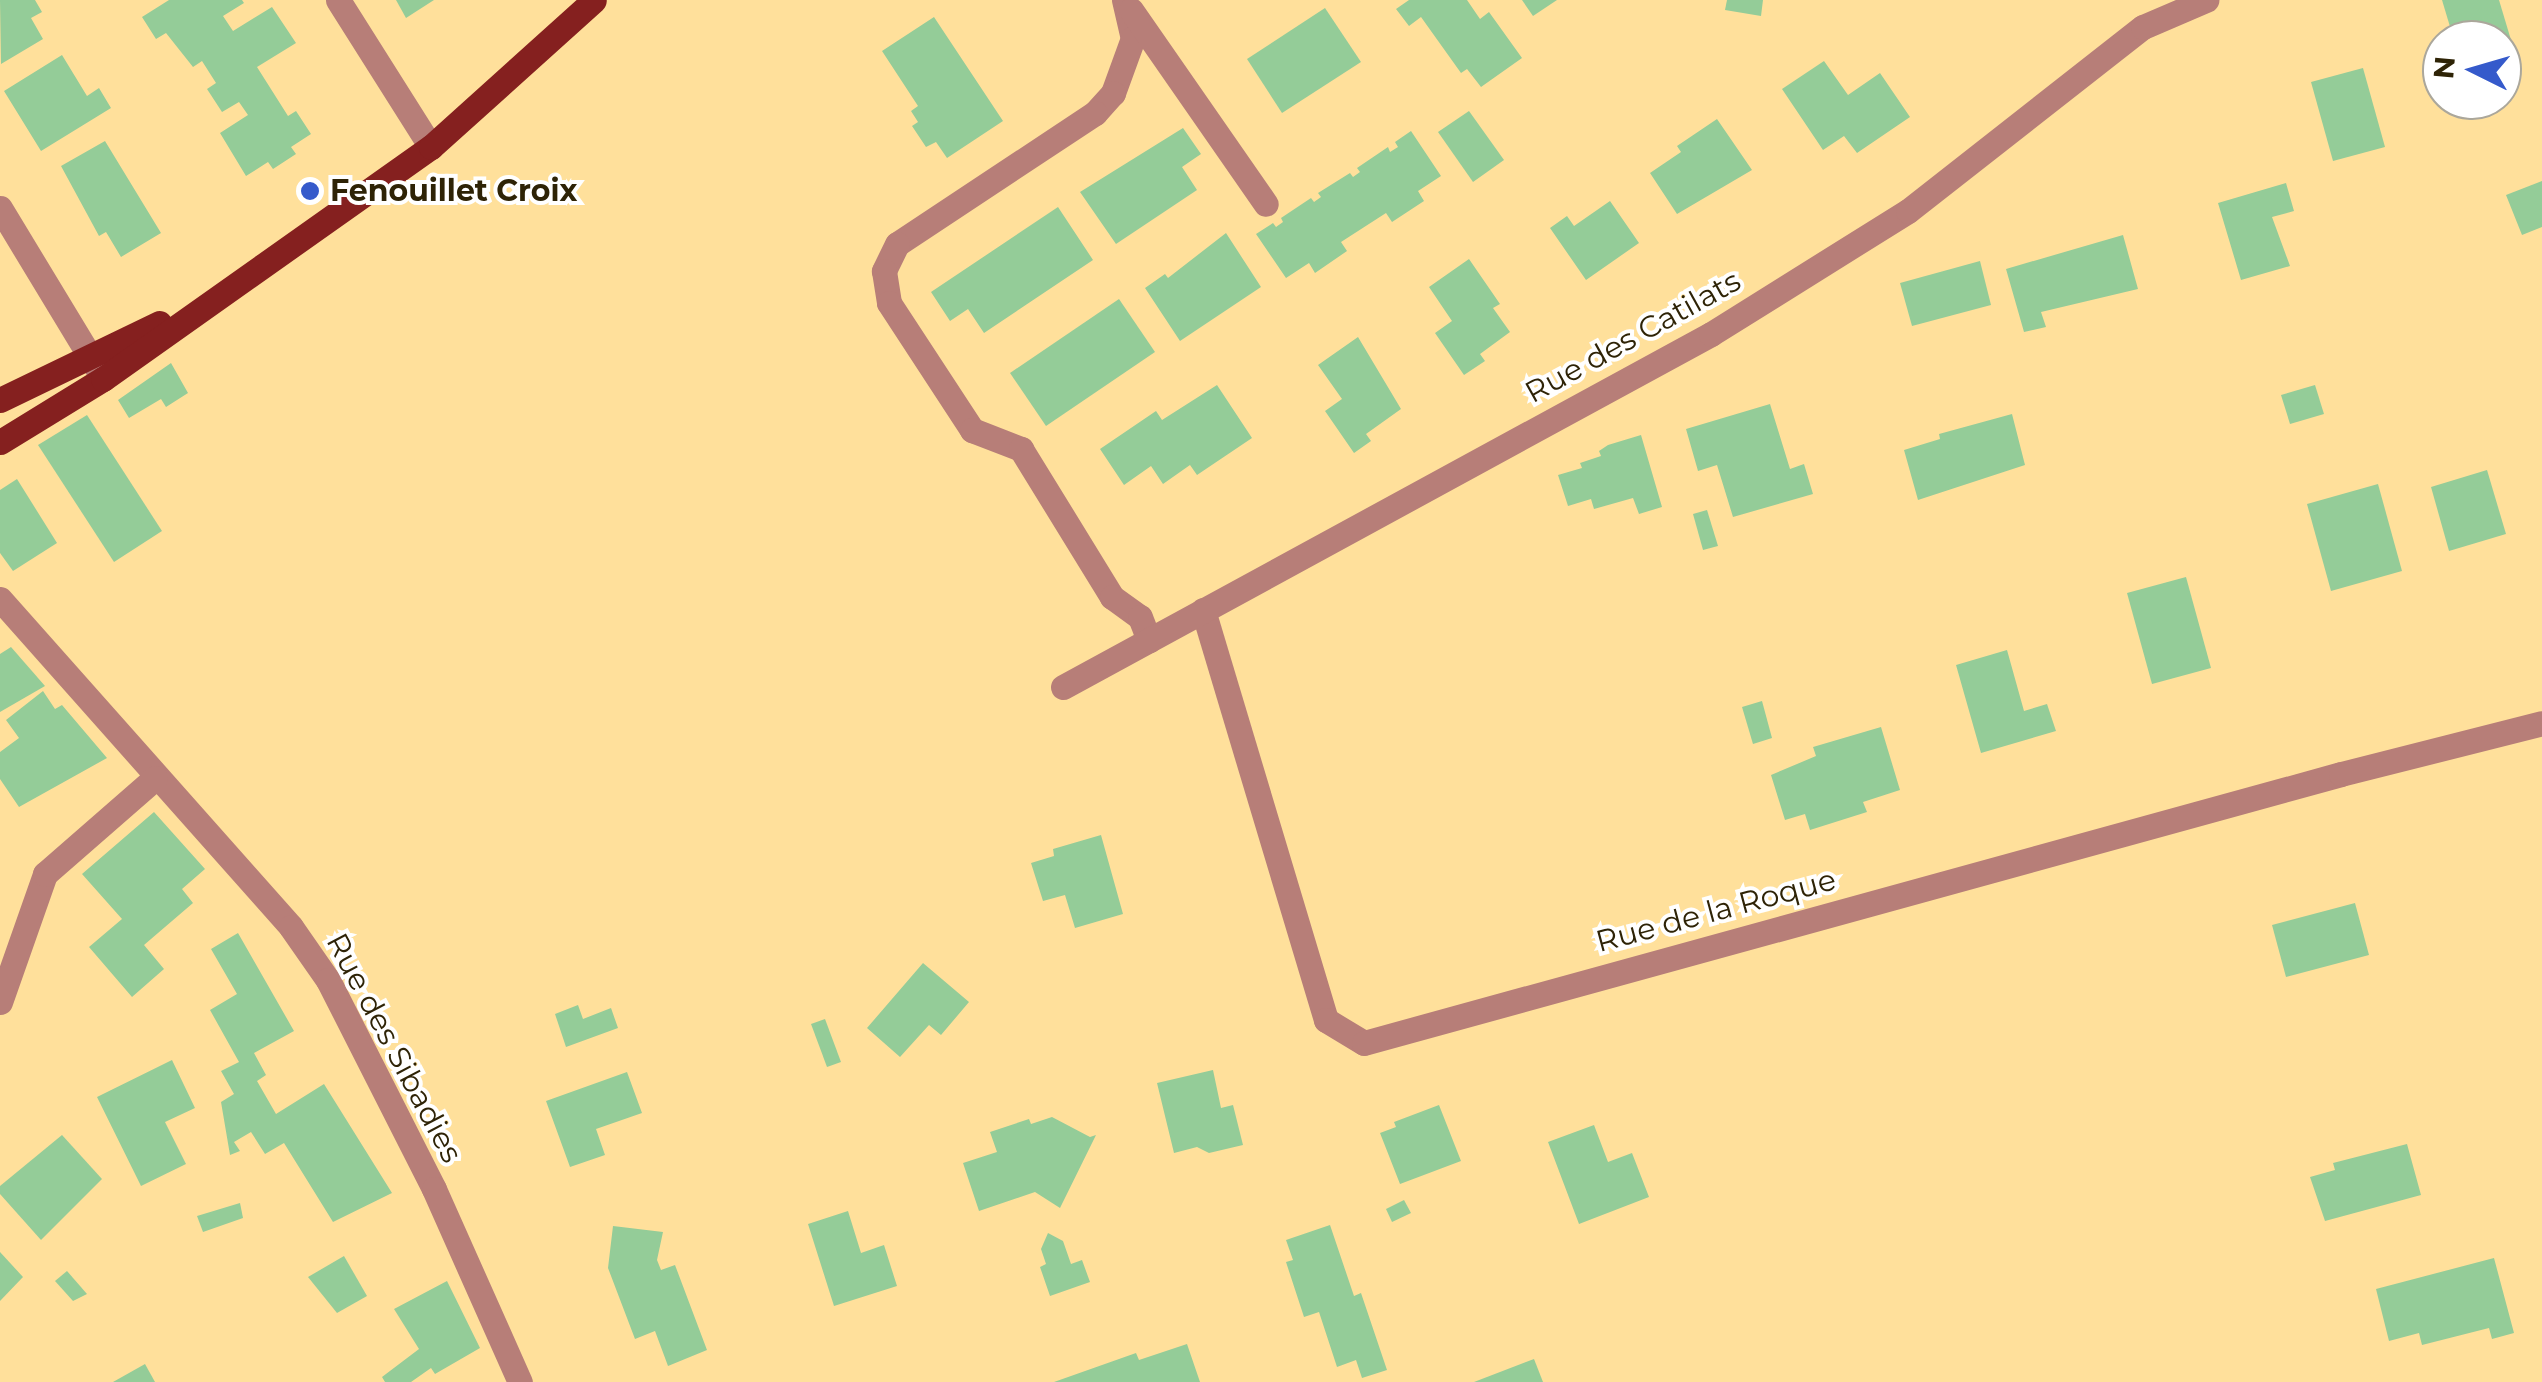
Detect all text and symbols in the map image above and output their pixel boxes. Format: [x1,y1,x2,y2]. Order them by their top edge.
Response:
north arrow [2422,20,2522,120]
text: N [2426,55,2462,80]
place label: Fenouillet Croix [330,173,577,209]
marker: Fenouillet Croix [299,180,321,202]
street label: Rue des Catilats [1519,263,1747,411]
street label: Rue de la Roque [1592,862,1840,960]
street label: Rue des Sibadies [318,927,470,1169]

